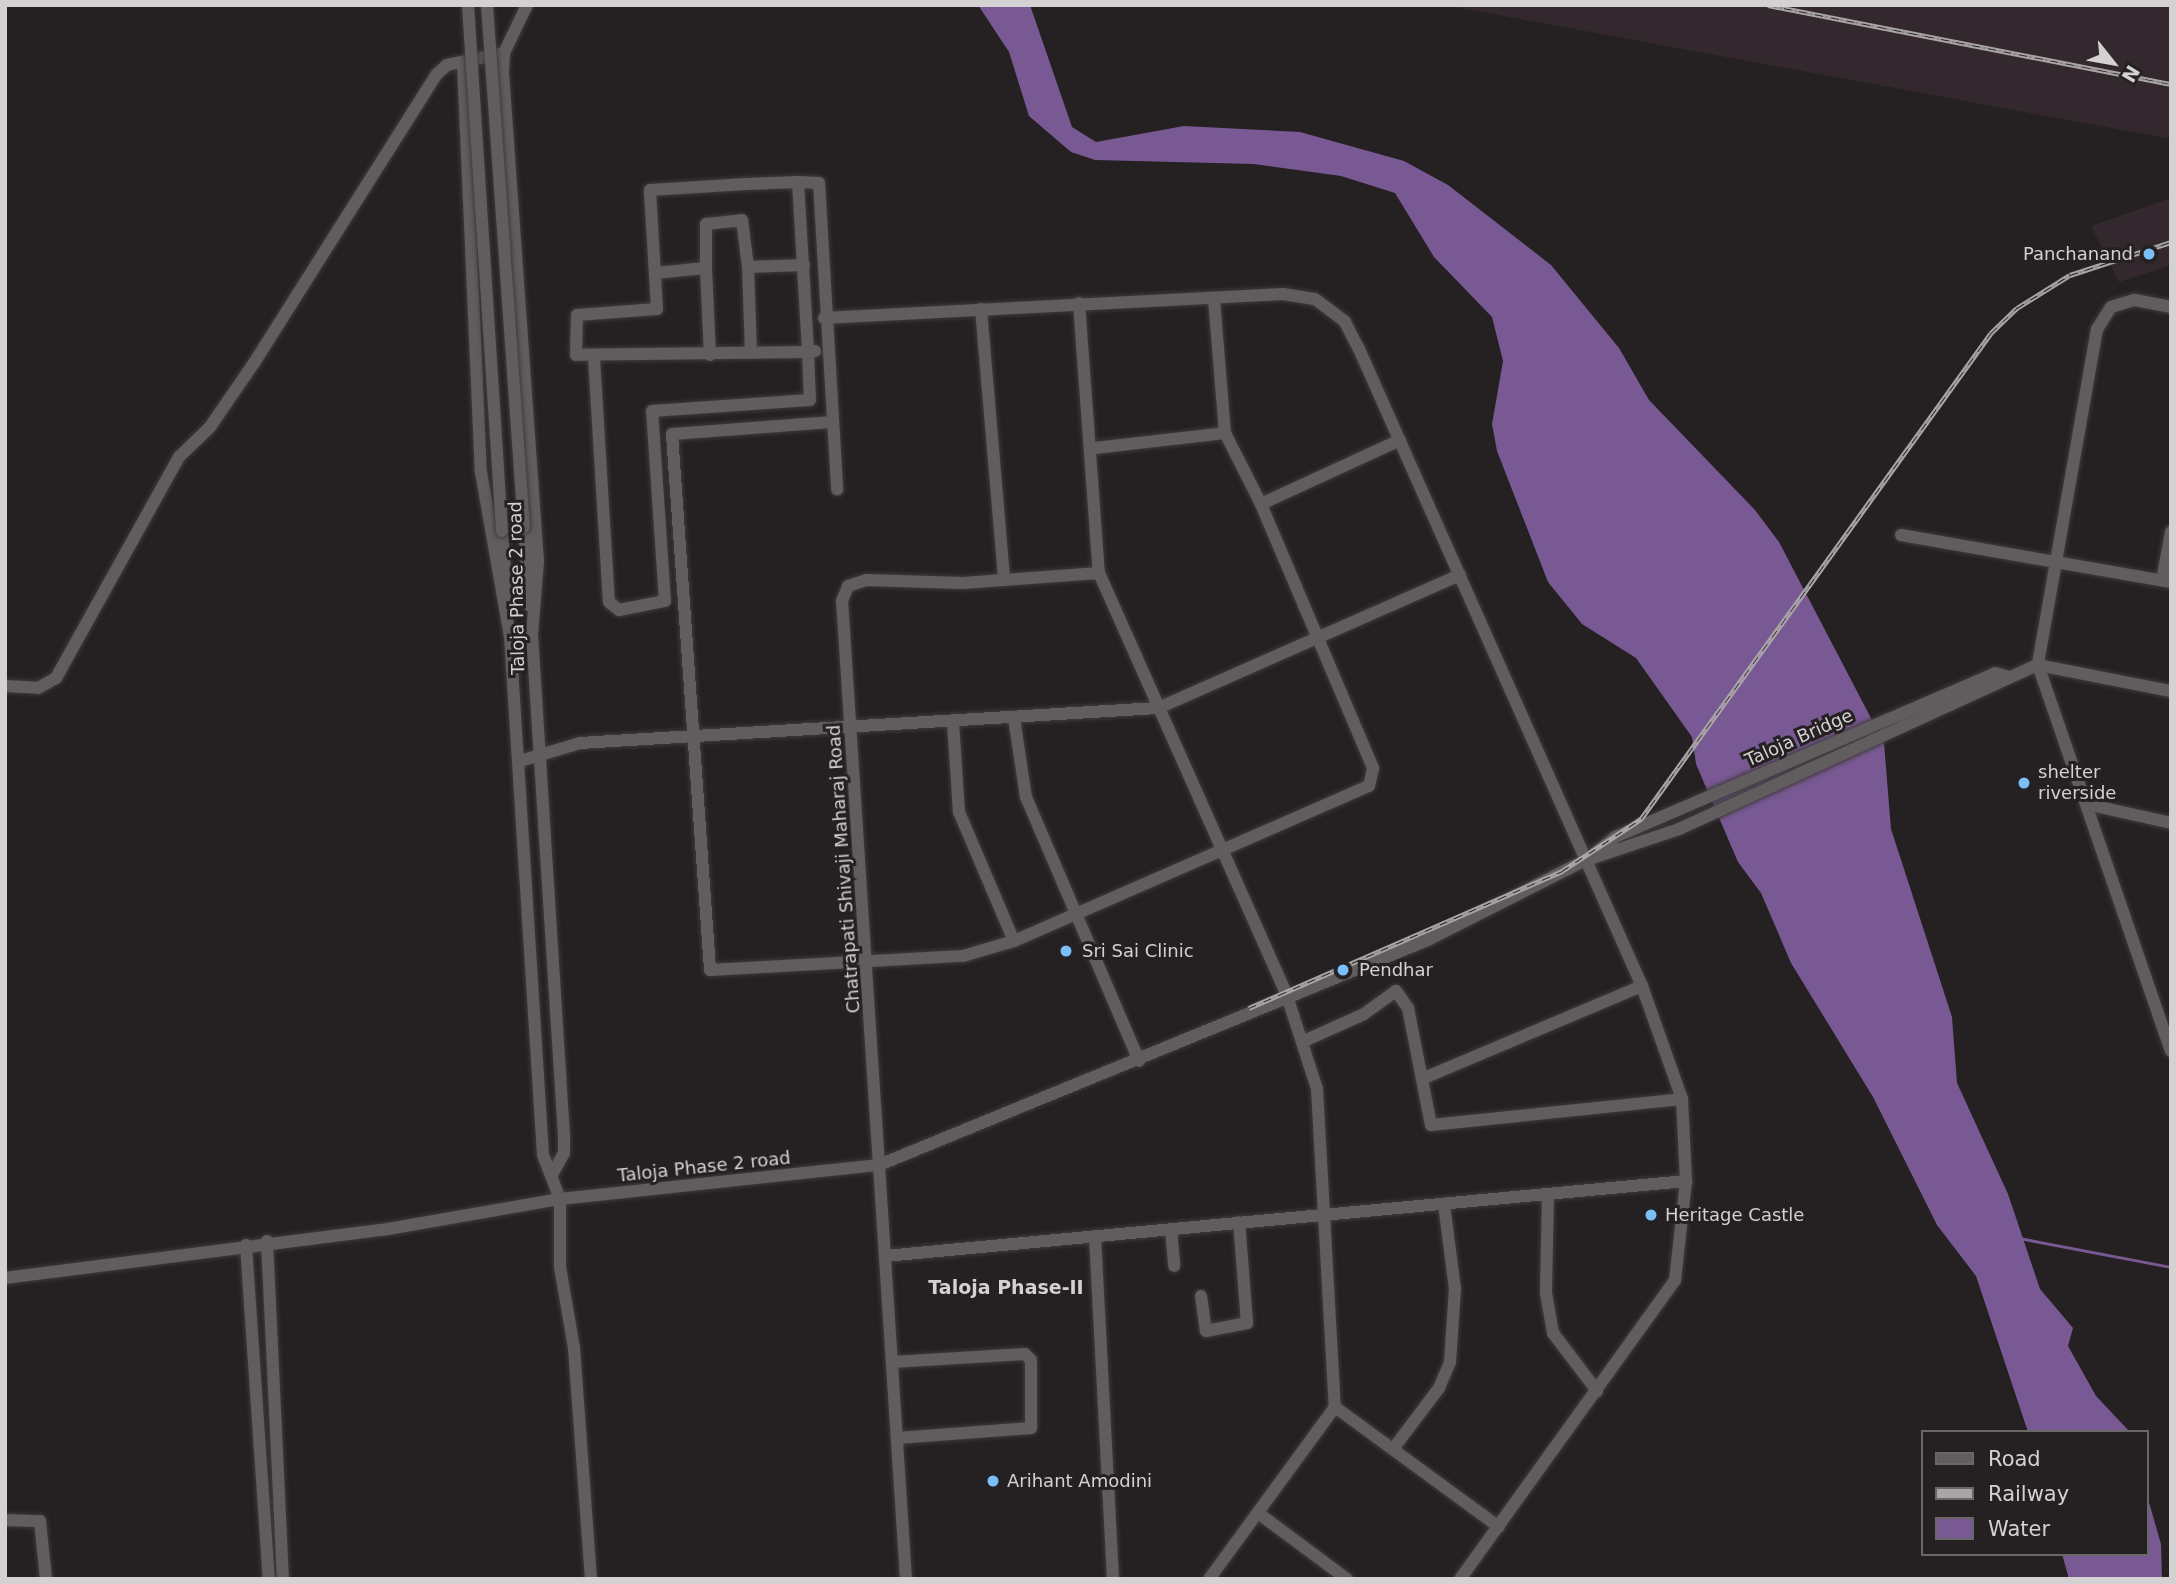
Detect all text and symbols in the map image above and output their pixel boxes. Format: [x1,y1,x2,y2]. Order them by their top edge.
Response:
north arrow [2078,28,2148,98]
text: N [2117,61,2145,86]
place label: Panchanand [2023,243,2133,265]
marker: Panchanand [2139,244,2159,264]
street label: Taloja Phase 2 road [505,501,529,675]
street label: Taloja Bridge [1742,705,1856,771]
street label: Chatrapati Shivaji Maharaj Road [823,724,865,1014]
place label: shelter riverside [2038,762,2116,804]
marker: shelter riverside [2016,775,2032,791]
place label: Sri Sai Clinic [1082,940,1194,962]
marker: Sri Sai Clinic [1056,941,1076,961]
place label: Pendhar [1359,959,1433,981]
marker: Pendhar [1333,960,1353,980]
street label: Taloja Phase 2 road [616,1147,792,1187]
place label: Heritage Castle [1665,1204,1804,1226]
marker: Heritage Castle [1643,1207,1659,1223]
district label: Taloja Phase-II [928,1277,1084,1299]
legend [1920,1430,2148,1556]
text: Road [1988,1447,2041,1471]
place label: Arihant Amodini [1007,1470,1152,1492]
marker: Arihant Amodini [985,1473,1001,1489]
text: Railway [1988,1482,2069,1506]
text: Water [1988,1517,2050,1541]

